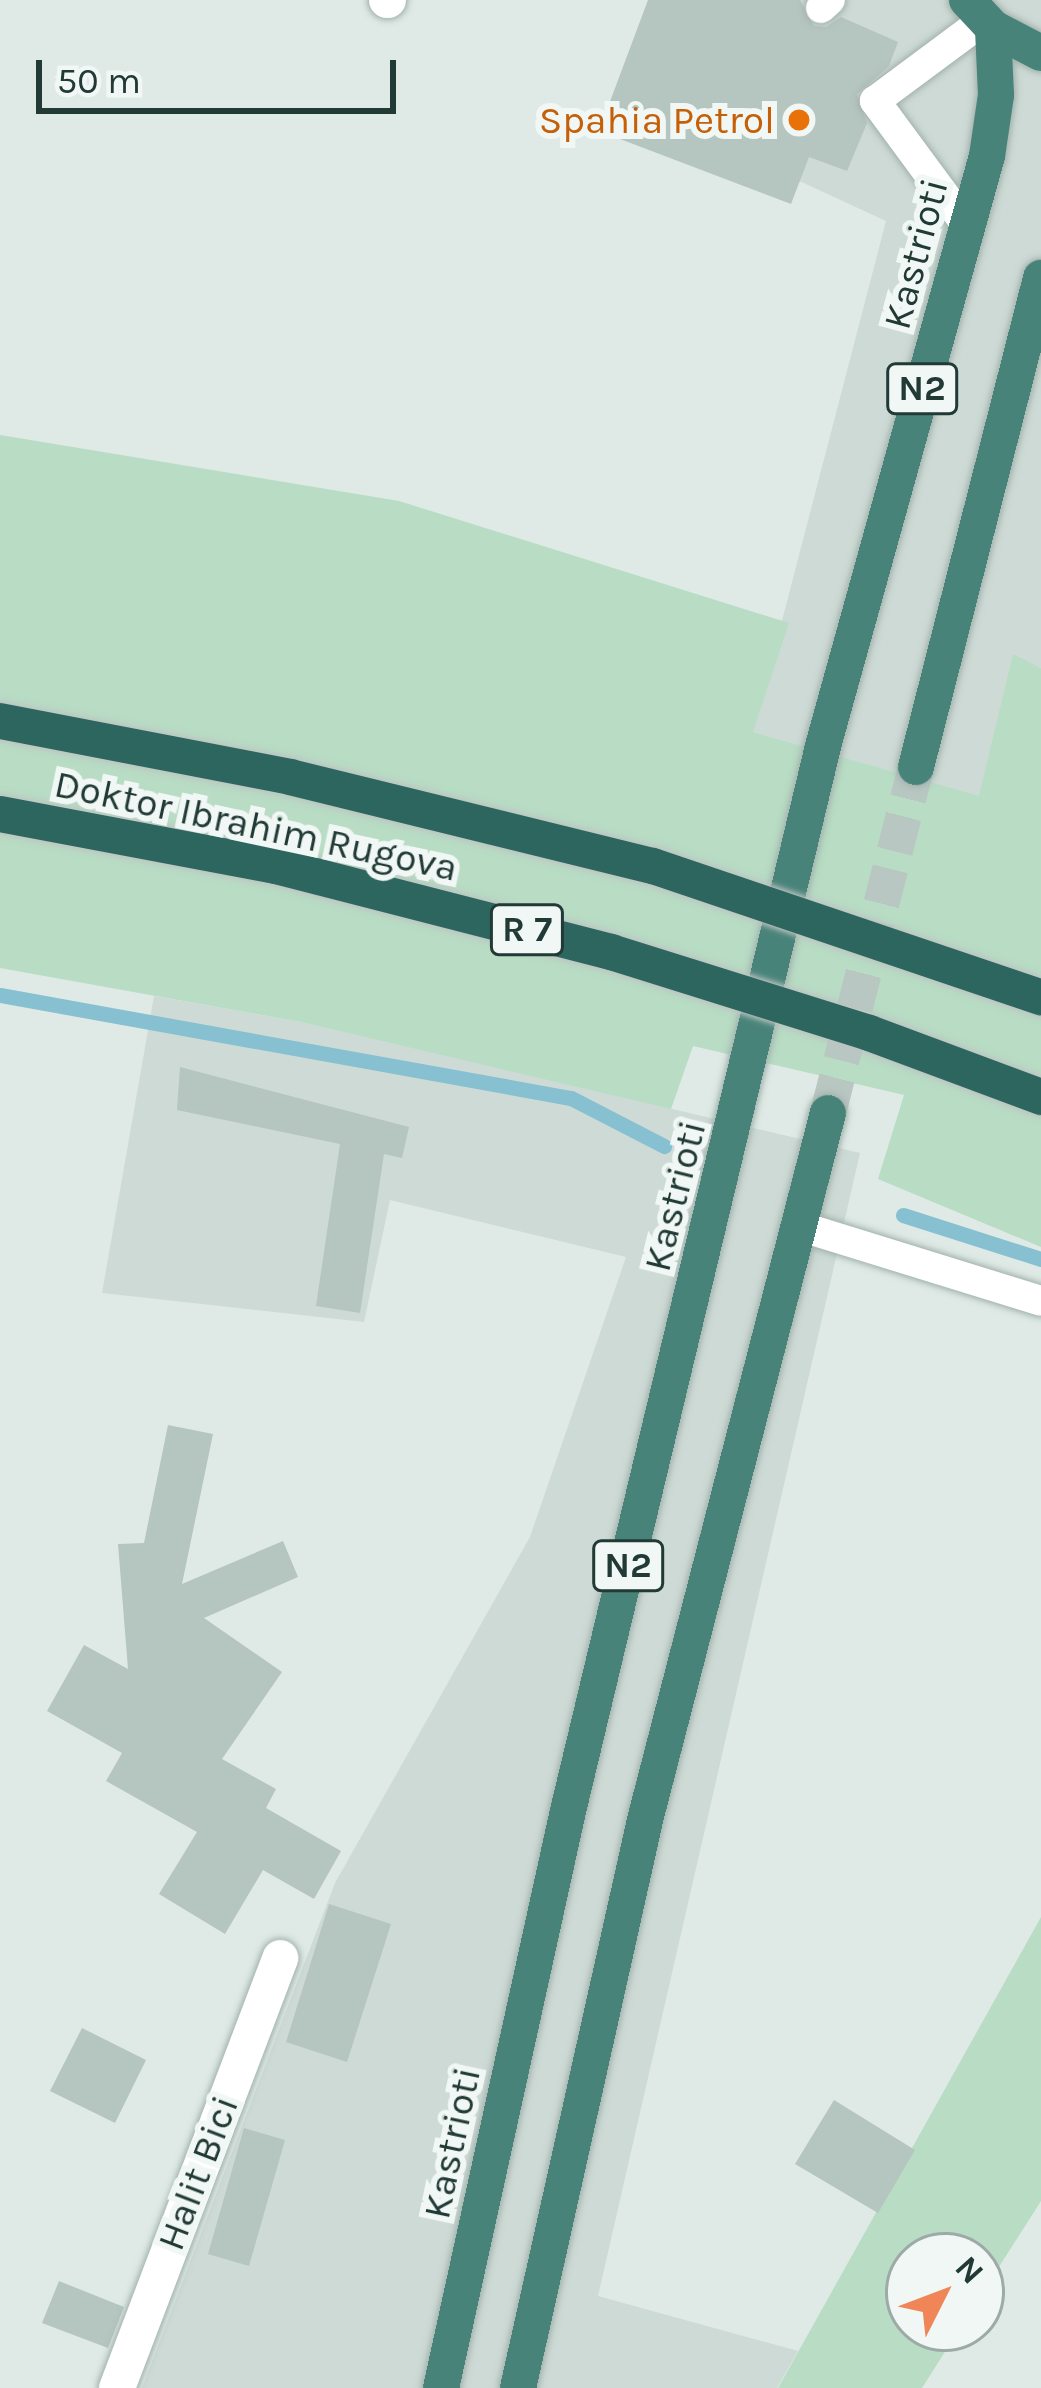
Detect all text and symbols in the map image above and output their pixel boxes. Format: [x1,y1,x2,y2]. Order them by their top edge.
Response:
scale bar [42,36,402,110]
text: 50 m [57,60,141,102]
place label: Spahia Petrol [539,97,775,143]
marker: Spahia Petrol [786,107,812,133]
street label: Kastrioti [874,174,958,334]
road number: N2 [886,359,958,419]
street label: Doktor Ibrahim Rugova [50,760,462,892]
road number: R 7 [488,900,566,960]
street label: Kastrioti [634,1116,716,1276]
road number: N2 [592,1536,664,1596]
street label: Kastrioti [413,2063,491,2223]
street label: Halit Bici [147,2089,249,2257]
north arrow [885,2232,1005,2352]
text: N [947,2248,992,2291]

